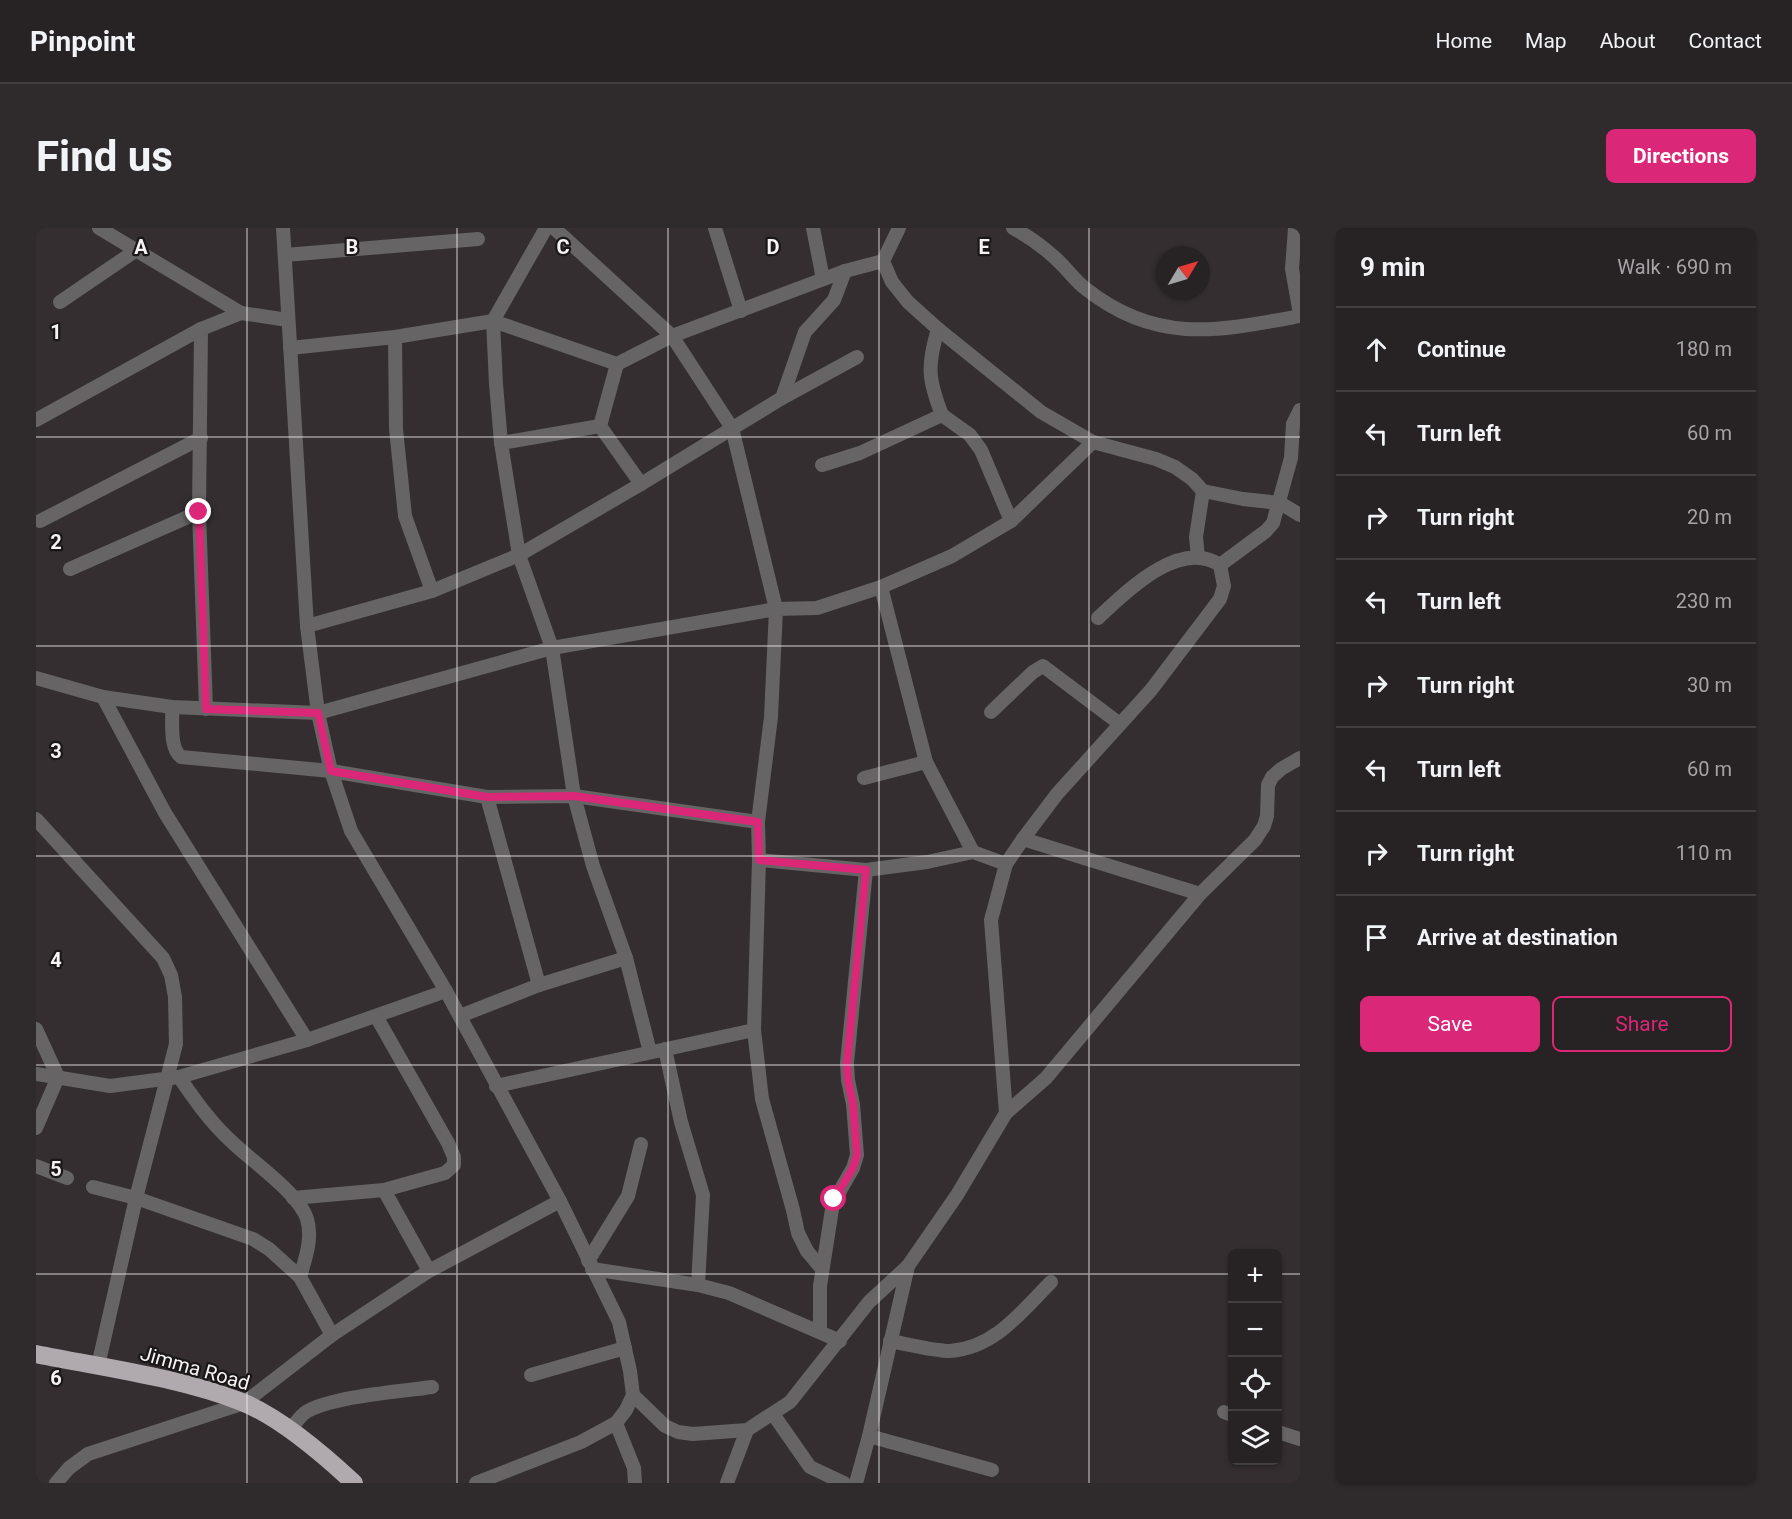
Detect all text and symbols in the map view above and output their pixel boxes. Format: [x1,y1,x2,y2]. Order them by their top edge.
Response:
text: Pinpoint [30,25,135,58]
text: Home [1436,29,1492,53]
text: Map [1525,29,1567,53]
text: About [1600,29,1656,53]
text: Contact [1689,29,1762,53]
button: Directions [1606,129,1756,183]
text: Find us [36,132,173,181]
text: A [134,235,148,259]
text: B [346,235,358,259]
text: C [556,235,570,259]
text: D [767,235,780,259]
text: E [978,235,990,259]
north arrow [1156,246,1210,300]
text: 9 min [1360,252,1425,282]
text: Walk · 690 m [1617,255,1732,279]
text: 1 [50,320,62,344]
icon: ahead [1360,333,1393,366]
text: Continue [1417,337,1506,362]
text: 180 m [1676,337,1732,361]
icon: left [1360,417,1393,450]
text: Turn left [1417,421,1501,446]
text: 60 m [1687,421,1732,445]
route end [185,498,211,524]
icon: right [1360,501,1393,534]
text: Turn right [1417,505,1514,530]
text: 20 m [1687,505,1732,529]
text: 2 [50,530,62,554]
icon: left [1360,585,1393,618]
text: Turn left [1417,589,1501,614]
text: 230 m [1676,589,1732,613]
icon: right [1360,669,1393,702]
text: Turn right [1417,673,1514,698]
text: 30 m [1687,673,1732,697]
text: 3 [50,739,62,763]
icon: left [1360,753,1393,786]
text: Turn left [1417,757,1501,782]
text: 60 m [1687,757,1732,781]
icon: right [1360,837,1393,870]
text: Turn right [1417,841,1514,866]
text: 110 m [1676,841,1732,865]
icon: arrive [1360,921,1393,954]
text: Arrive at destination [1417,925,1618,950]
text: 4 [50,948,62,972]
button: Save [1360,996,1540,1052]
button: Share [1552,996,1732,1052]
text: 5 [50,1157,62,1181]
route start [820,1185,846,1211]
map controls [1228,1249,1282,1465]
button: + [1228,1249,1282,1303]
button: − [1228,1303,1282,1357]
street label: Jimma Road [138,1341,252,1395]
button: locate [1228,1357,1282,1411]
text: 6 [50,1366,62,1390]
button: layers [1228,1411,1282,1465]

